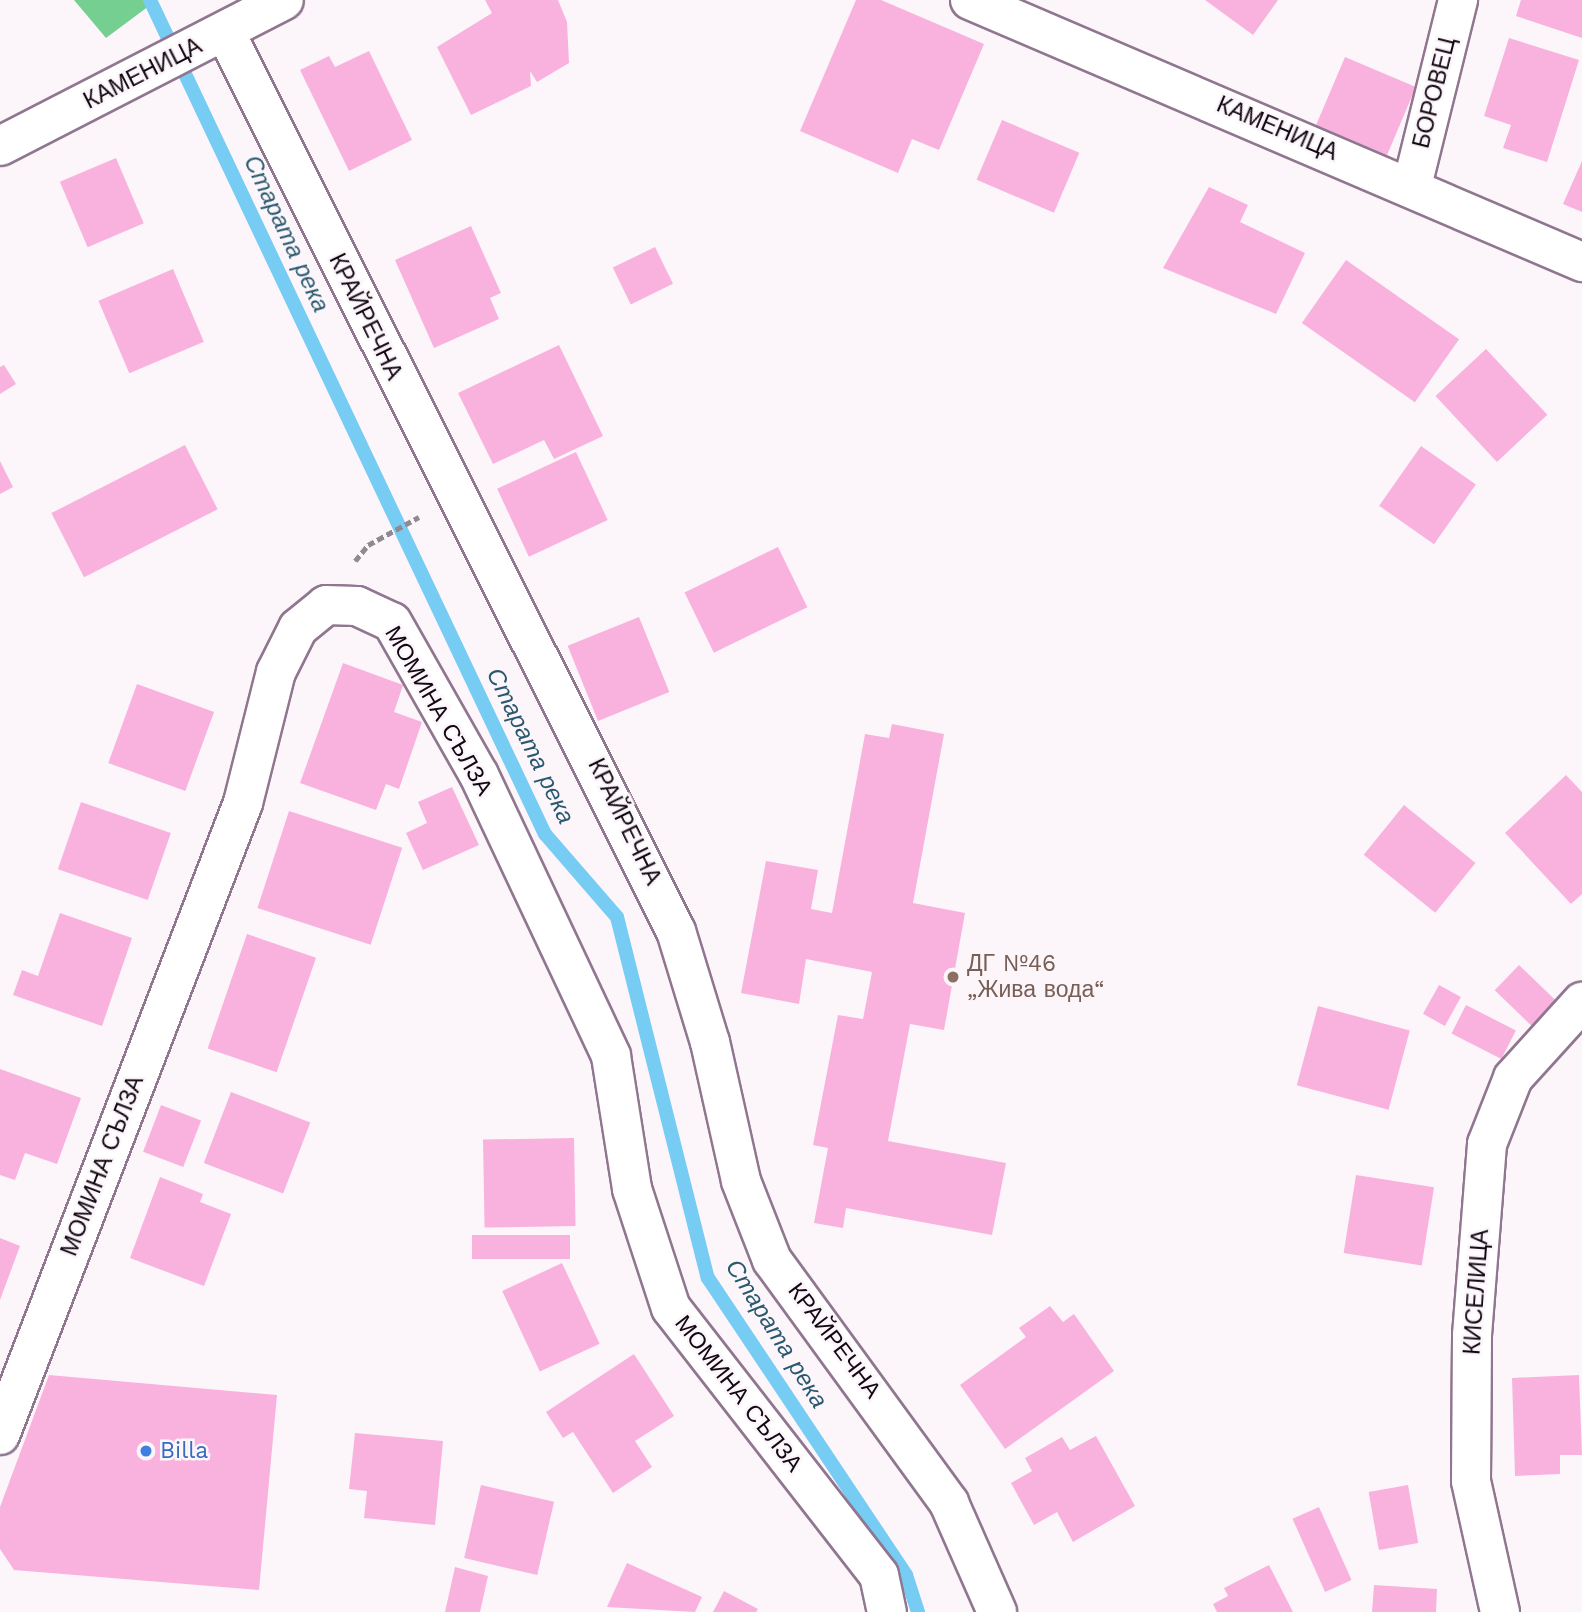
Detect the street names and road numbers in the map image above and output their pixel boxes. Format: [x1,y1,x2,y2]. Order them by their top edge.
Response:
street label: КАМЕНИЦА [79,32,207,116]
street label: БОРОВЕЦ [1408,35,1462,151]
street label: КАМЕНИЦА [1212,91,1342,167]
street label: КРАЙРЕЧНА [323,249,407,385]
street label: МОМИНА СЪЛЗА [378,621,498,801]
street label: КРАЙРЕЧНА [582,754,666,890]
street label: МОМИНА СЪЛЗА [56,1072,150,1260]
street label: КИСЕЛИЦА [1459,1228,1495,1356]
street label: КРАЙРЕЧНА [782,1278,886,1404]
street label: МОМИНА СЪЛЗА [668,1310,808,1478]

